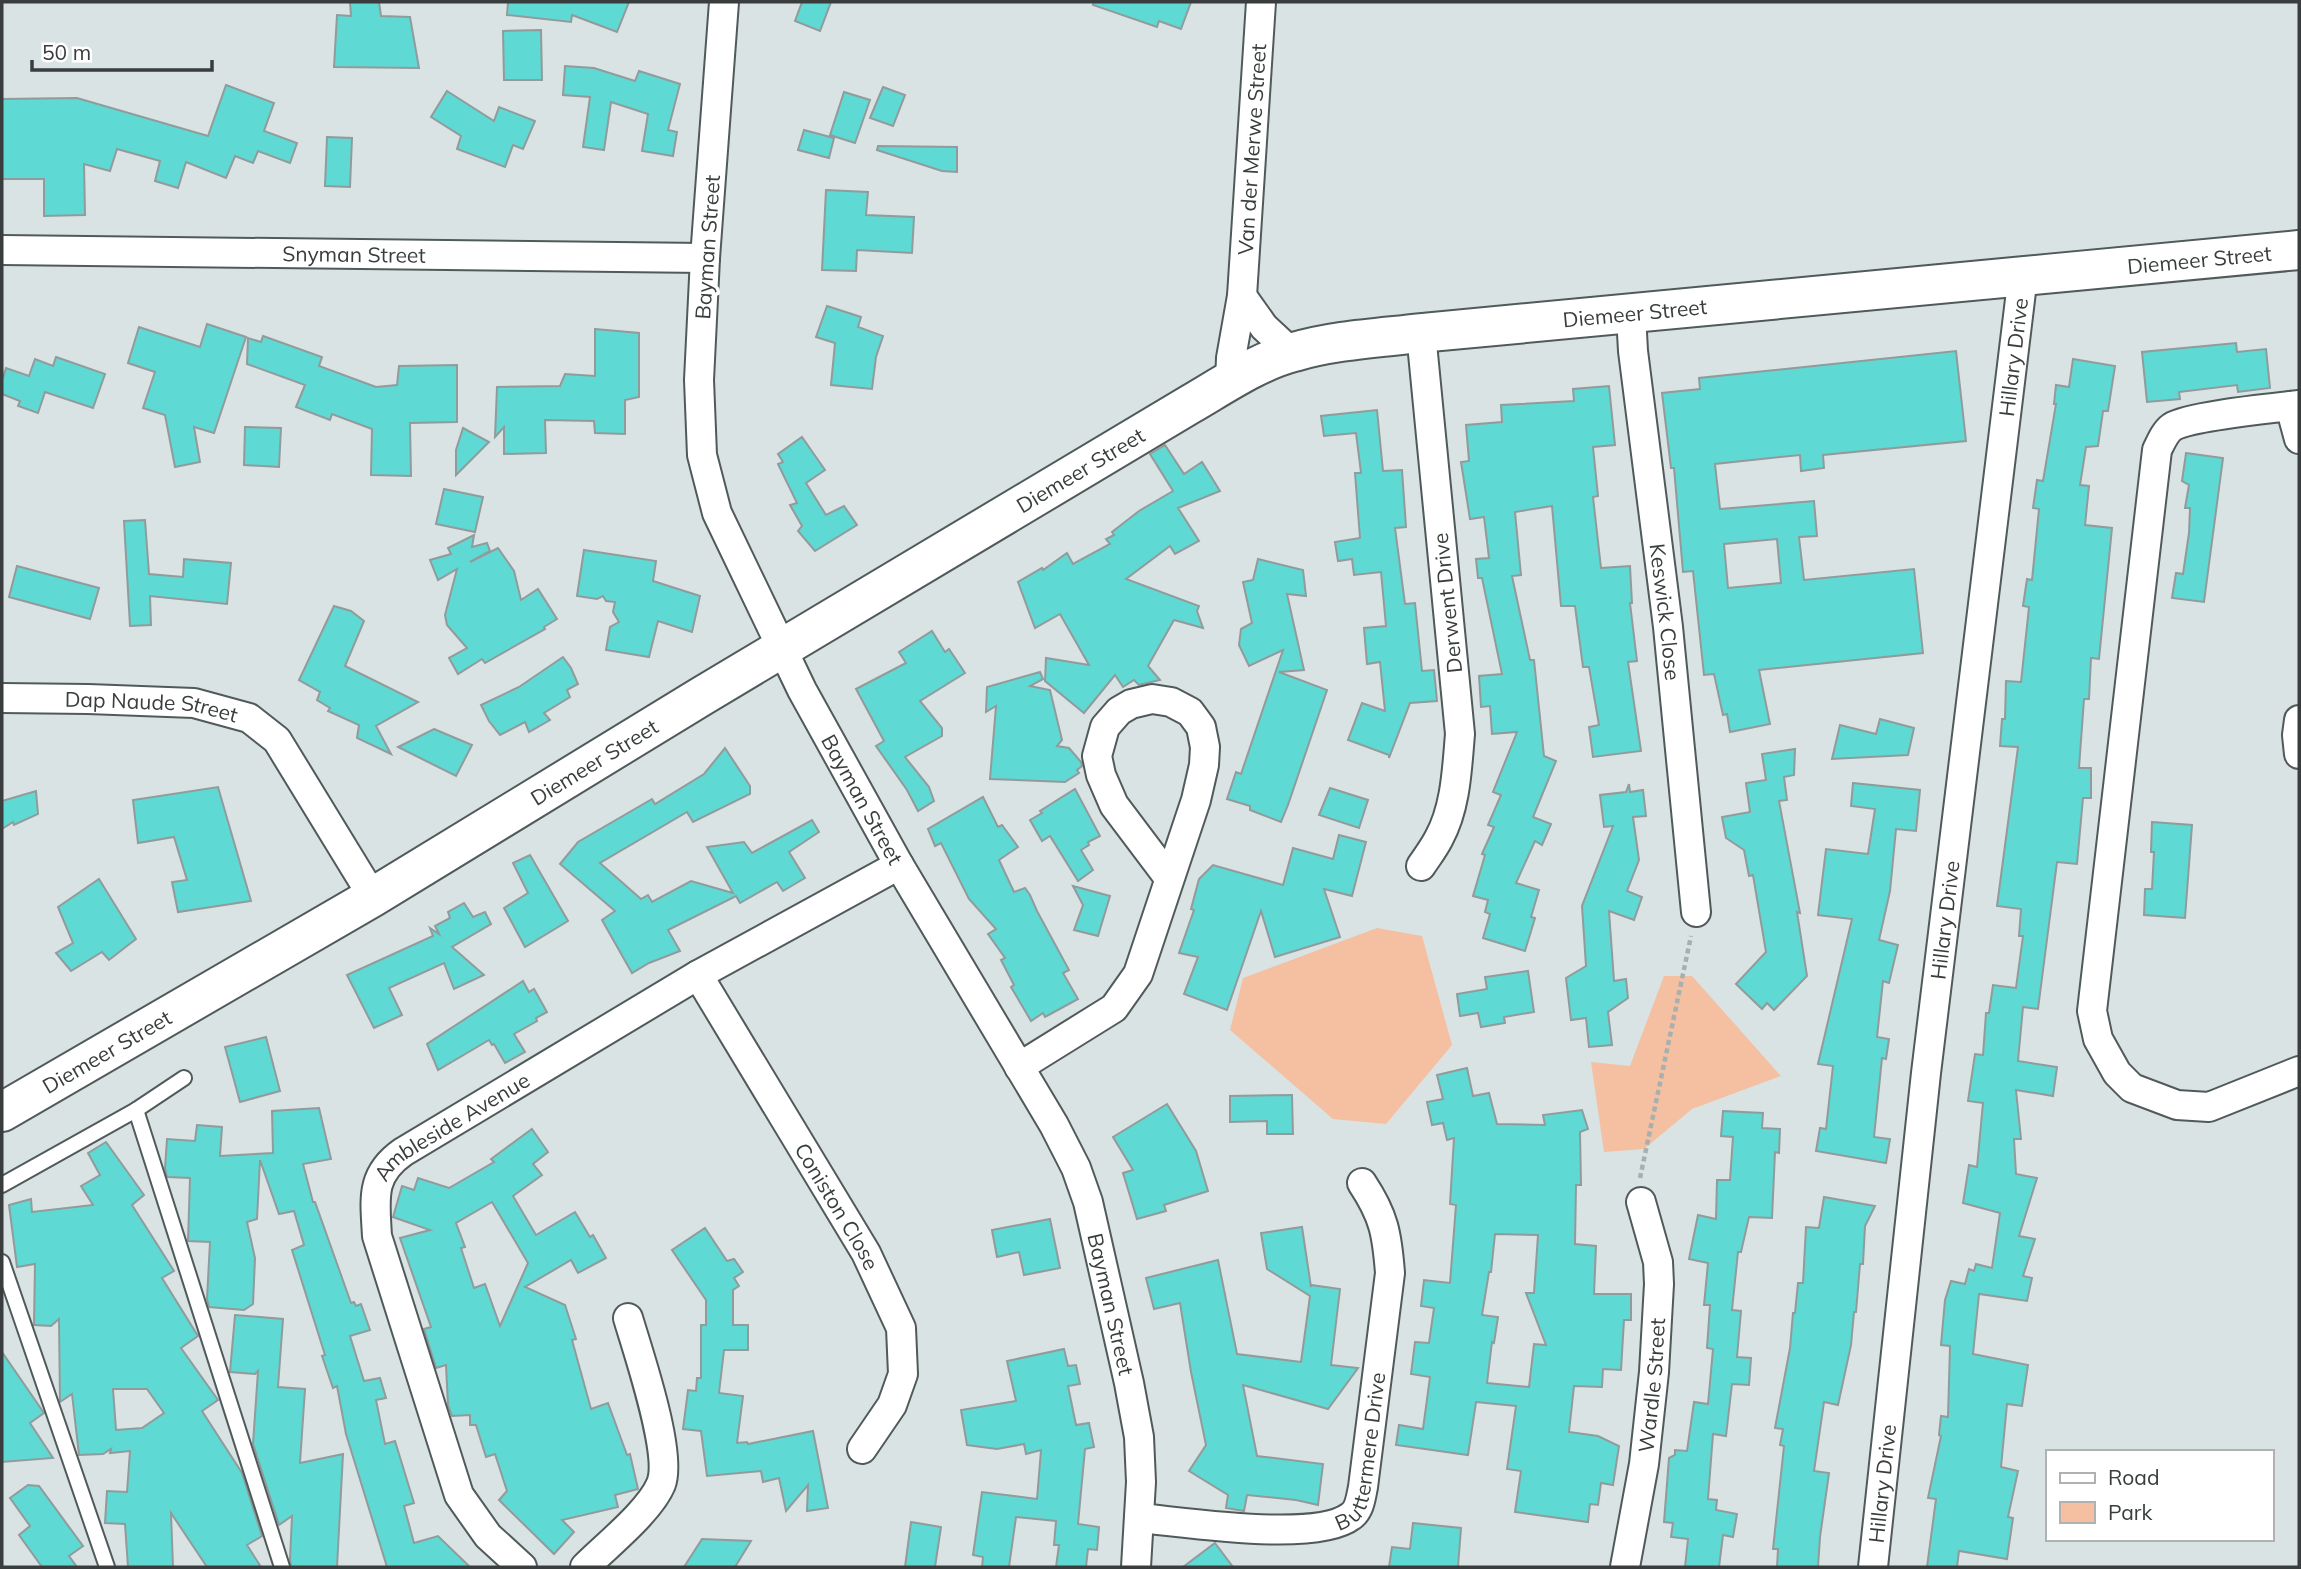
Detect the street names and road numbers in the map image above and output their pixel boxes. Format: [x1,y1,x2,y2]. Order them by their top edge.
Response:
street label: Van der Merwe Street [1232,43,1271,256]
street label: Bayman Street [689,174,725,320]
street label: Snyman Street [282,240,426,268]
street label: Diemeer Street [2126,240,2273,279]
street label: Diemeer Street [1562,293,1708,333]
street label: Hillary Drive [1993,296,2033,418]
street label: Diemeer Street [1012,422,1149,518]
street label: Derwent Drive [1427,532,1467,674]
street label: Keswick Close [1645,542,1686,682]
street label: Dap Naude Street [65,686,241,727]
street label: Diemeer Street [526,713,663,811]
street label: Bayman Street [816,729,909,869]
street label: Hillary Drive [1924,859,1965,981]
street label: Diemeer Street [38,1004,176,1099]
street label: Ambleside Avenue [368,1066,534,1185]
street label: Coniston Close [789,1138,885,1274]
street label: Bayman Street [1082,1231,1140,1378]
street label: Wardle Street [1632,1317,1670,1454]
street label: Buttermere Drive [1331,1371,1390,1536]
street label: Hillary Drive [1863,1423,1901,1544]

